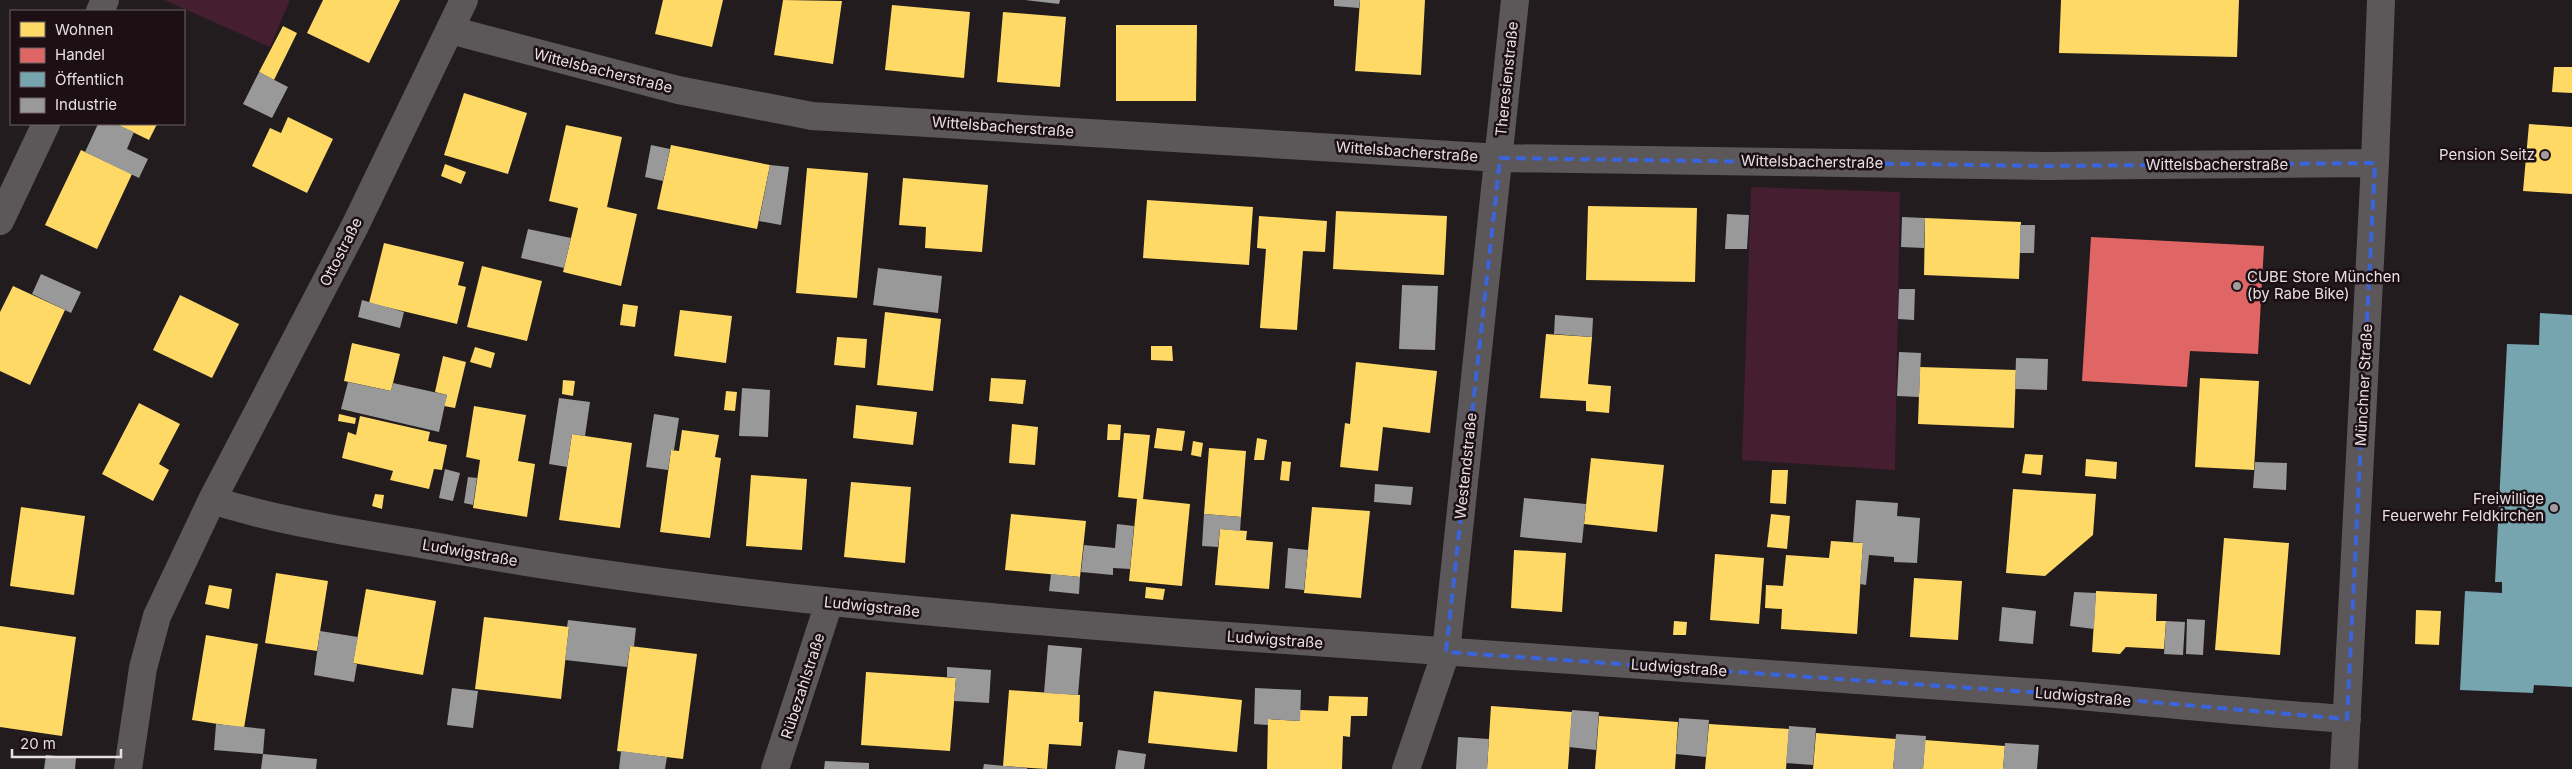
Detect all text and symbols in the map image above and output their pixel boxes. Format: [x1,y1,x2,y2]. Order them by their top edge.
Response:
legend [10,10,185,125]
text: Wohnen [55,20,113,39]
street label: Theresienstraße [1491,21,1522,137]
street label: Wittelsbacherstraße [532,44,675,97]
text: Handel [55,45,105,64]
text: Öffentlich [55,70,124,89]
text: Industrie [55,95,117,114]
street label: Wittelsbacherstraße [931,112,1075,141]
street label: Wittelsbacherstraße [1335,137,1479,166]
place label: Pension Seitz [2439,145,2535,164]
marker: Pension Seitz [2539,149,2551,161]
street label: Wittelsbacherstraße [1741,151,1883,172]
street label: Wittelsbacherstraße [2146,155,2288,174]
street label: Ottostraße [315,214,366,289]
place label: CUBE Store München (by Rabe Bike) [2247,267,2400,303]
marker: CUBE Store München (by Rabe Bike) [2231,280,2243,292]
street label: Münchner Straße [2351,323,2376,447]
street label: Westendstraße [1450,412,1481,520]
place label: Freiwillige Feuerwehr Feldkirchen [2382,489,2544,525]
marker: Freiwillige Feuerwehr Feldkirchen [2548,502,2560,514]
street label: Ludwigstraße [421,535,519,570]
street label: Ludwigstraße [823,592,921,621]
street label: Ludwigstraße [1226,627,1324,652]
street label: Rübezahlstraße [776,630,829,741]
street label: Ludwigstraße [1630,655,1728,680]
street label: Ludwigstraße [2034,683,2132,710]
scale bar [12,726,121,758]
text: 20 m [20,734,56,753]

